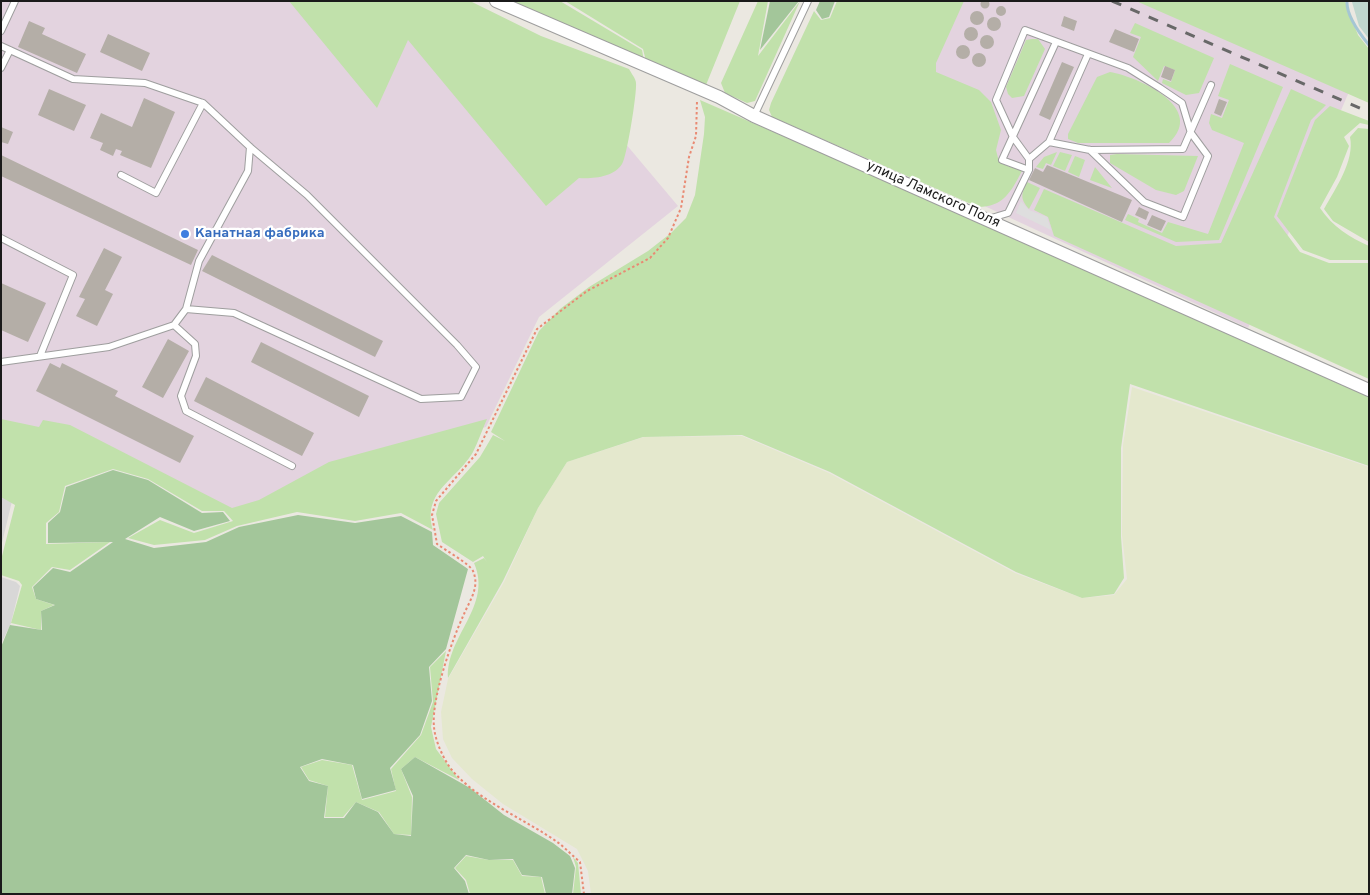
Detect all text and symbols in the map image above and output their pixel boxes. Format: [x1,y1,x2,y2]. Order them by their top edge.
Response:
street label: улица Ламского Поля [863,158,1003,232]
place label: Канатная фабрика [195,226,325,242]
marker: Канатная фабрика [179,228,191,240]

